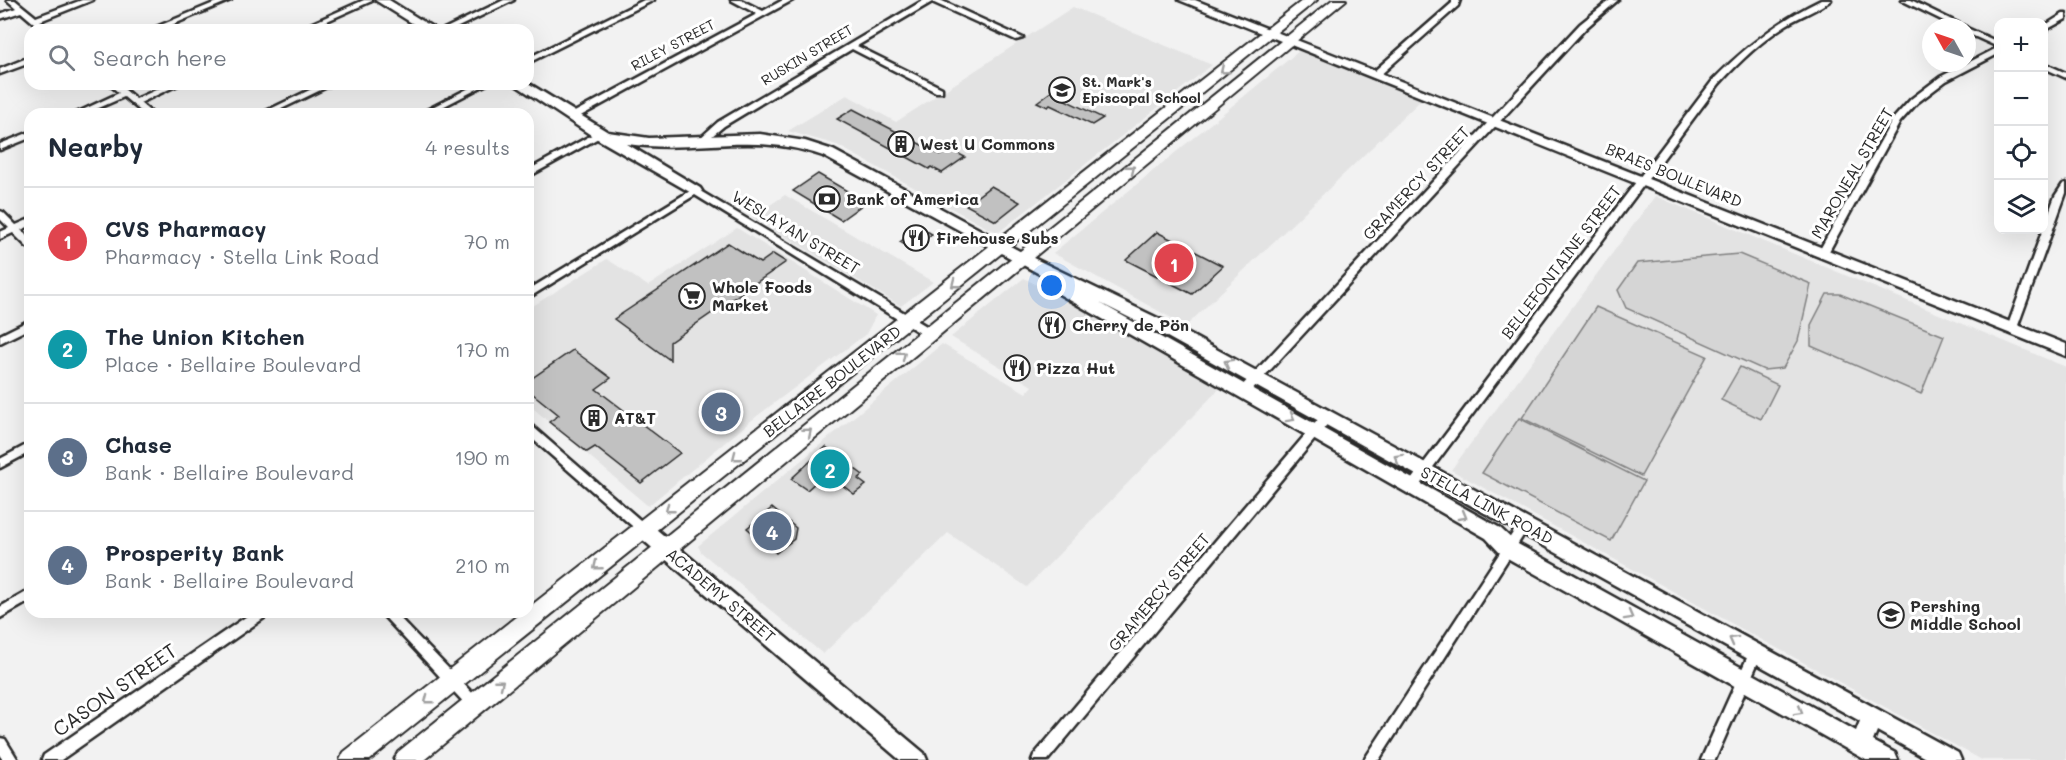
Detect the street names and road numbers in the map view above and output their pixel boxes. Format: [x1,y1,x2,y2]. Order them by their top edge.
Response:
street label: RILEY STREET [627,14,718,75]
street label: RUSKIN STREET [757,20,856,90]
street label: MARONEAL STREET [1806,103,1898,242]
street label: GRAMERCY STREET [1358,121,1474,244]
street label: BRAES BOULEVARD [1603,138,1746,212]
street label: BELLEFONTAINE STREET [1496,181,1625,343]
street label: WESLAYAN STREET [728,185,864,278]
street label: BELLAIRE BOULEVARD [758,320,905,441]
street label: STELLA LINK ROAD [1417,461,1557,548]
street label: GRAMERCY STREET [1103,528,1214,655]
street label: ACADEMY STREET [662,543,780,647]
street label: CASON STREET [47,637,182,742]

